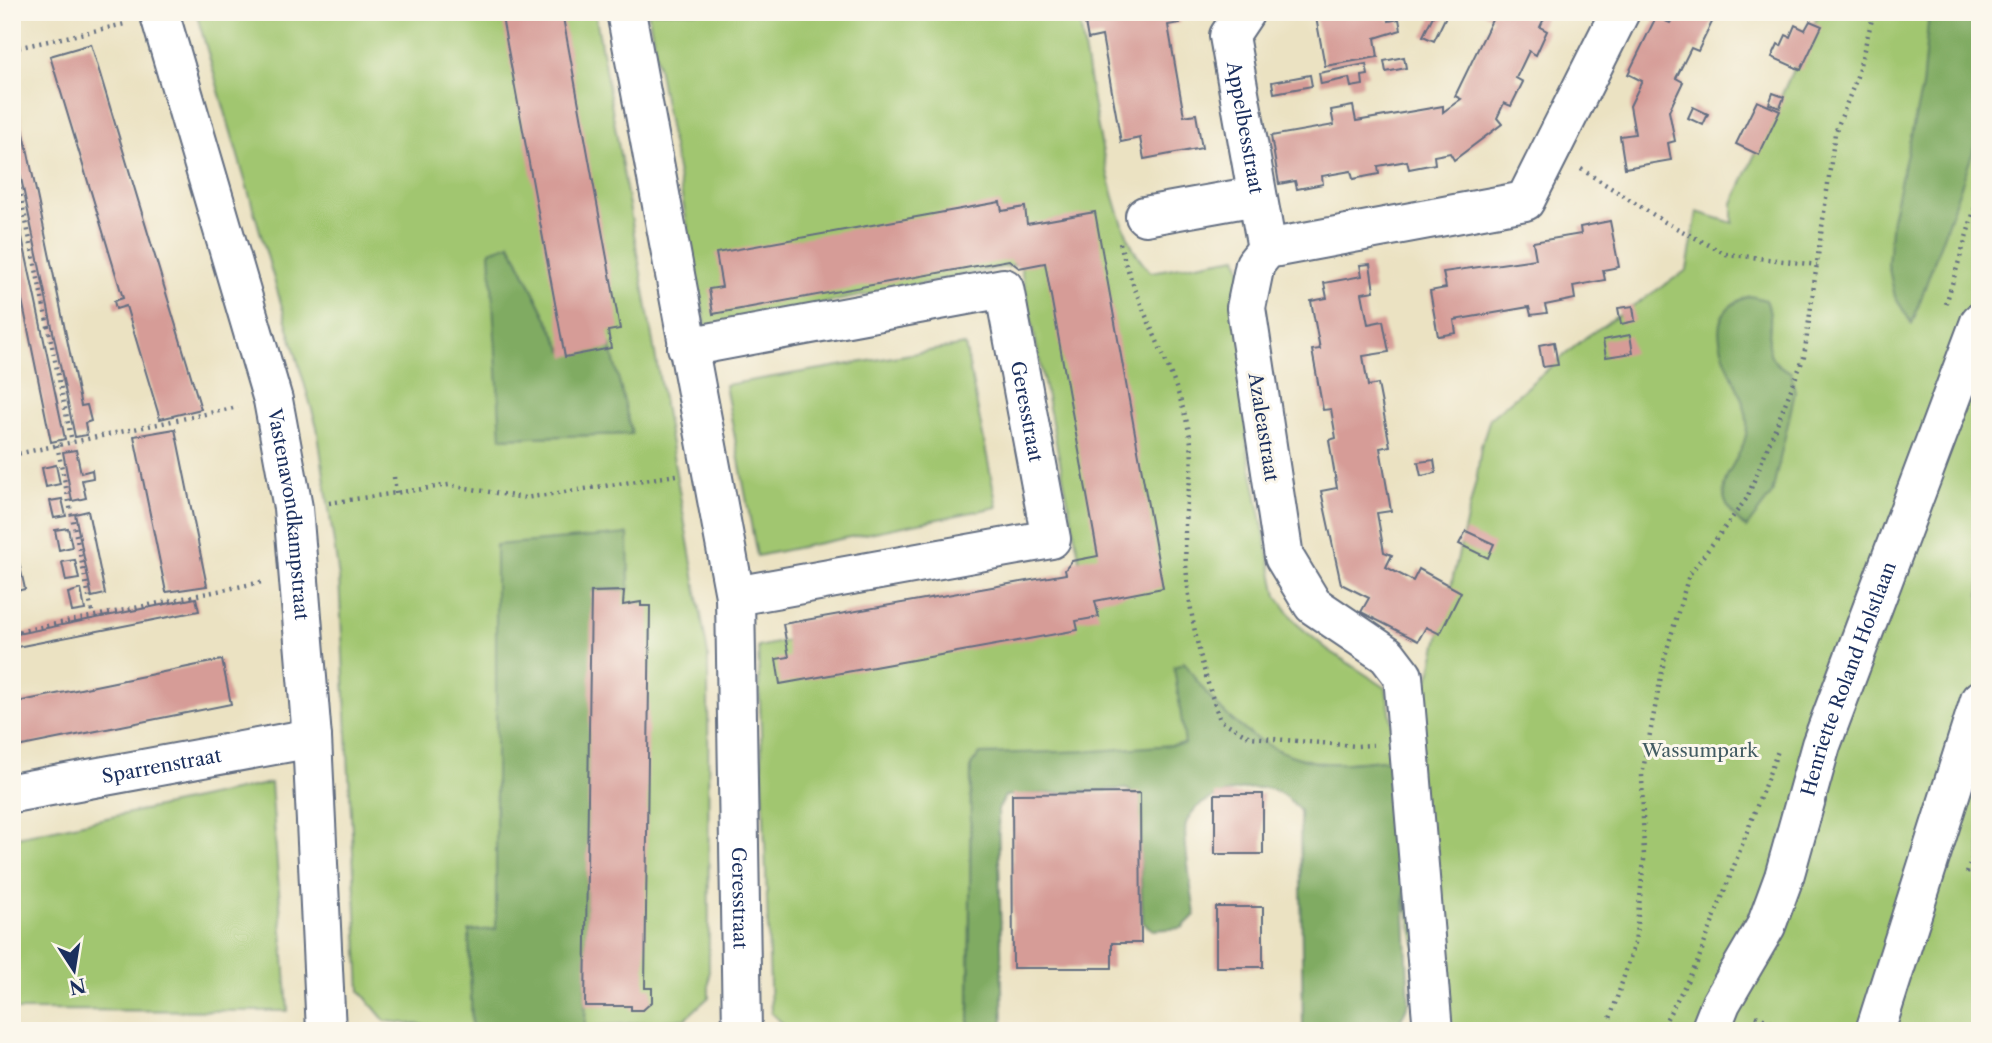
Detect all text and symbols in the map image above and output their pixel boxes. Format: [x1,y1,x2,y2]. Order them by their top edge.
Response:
street label: Appelbesstraat [1222,59,1268,196]
street label: Geresstraat [1006,359,1047,464]
street label: Azaleastraat [1243,370,1283,483]
street label: Vastenavondkampstraat [263,406,313,621]
street label: Henriette Roland Holstlaan [1796,558,1901,799]
park label: Wassumpark [1641,739,1759,762]
street label: Sparrenstraat [100,744,223,788]
street label: Geresstraat [727,847,752,949]
north arrow [38,934,108,1004]
text: N [67,973,88,999]

